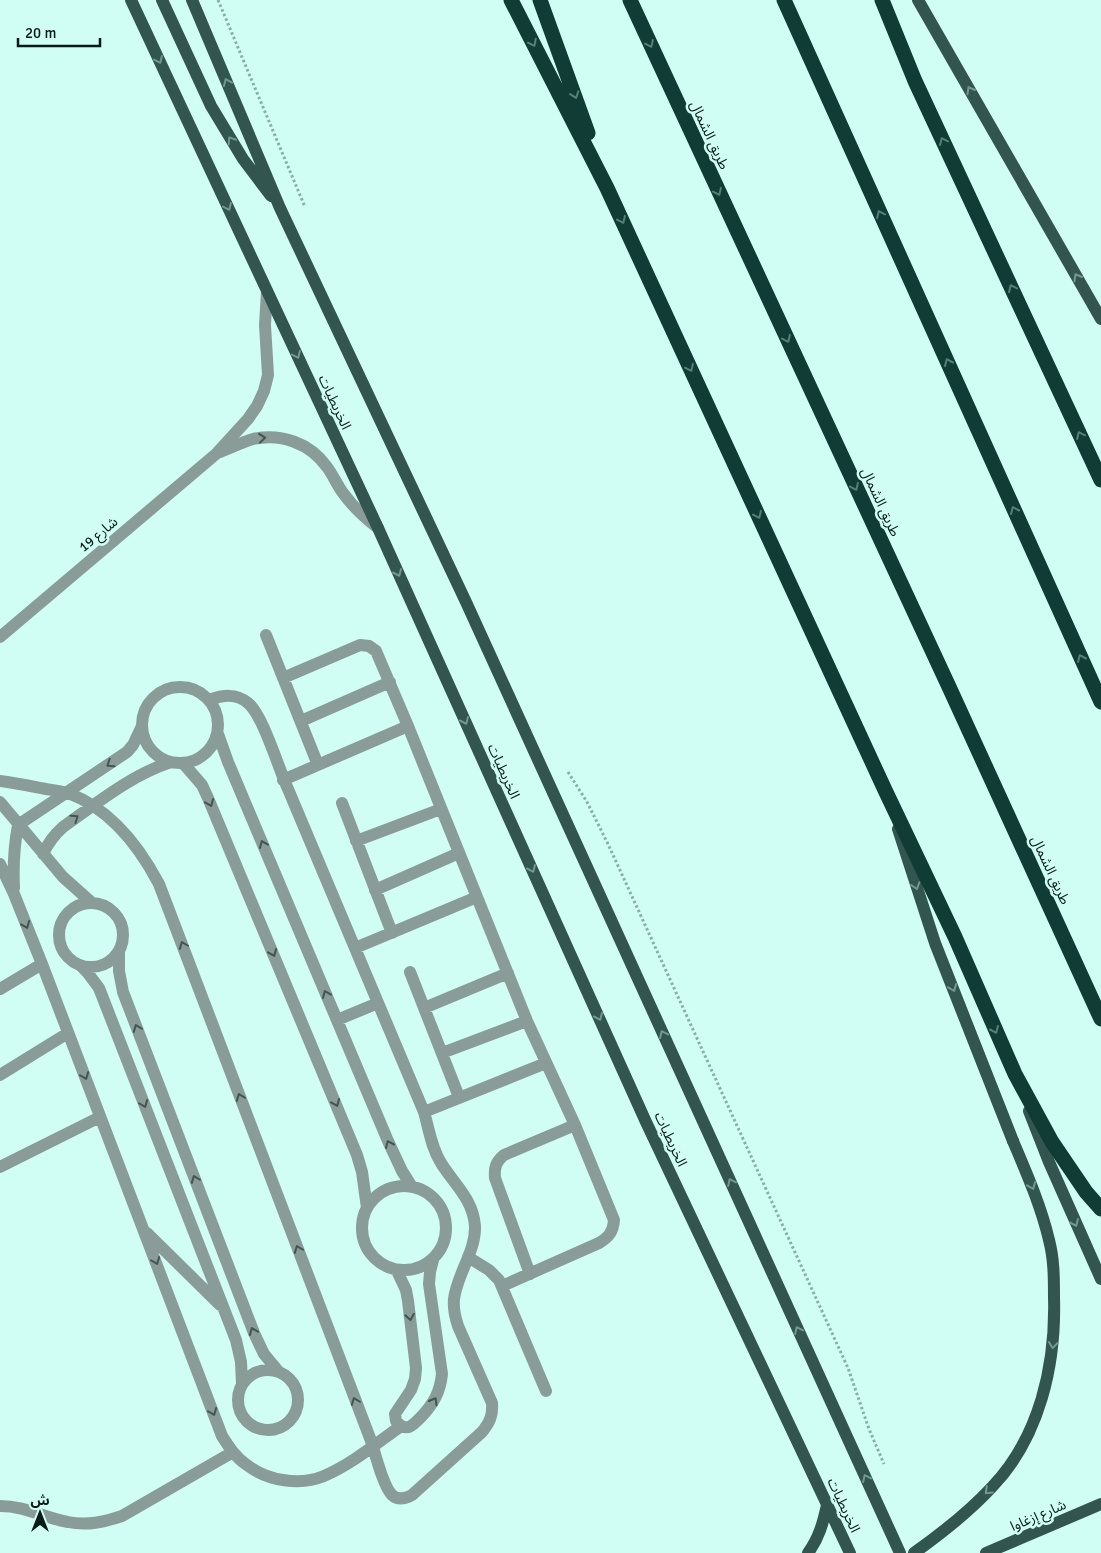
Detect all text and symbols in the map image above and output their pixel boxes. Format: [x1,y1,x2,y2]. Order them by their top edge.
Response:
scale bar [18,15,100,47]
text: 20 m [25,24,56,42]
one-way arrow [527,38,537,47]
one-way arrow [644,39,655,48]
one-way arrow [153,55,164,64]
one-way arrow [222,79,232,87]
one-way arrow [966,87,976,96]
one-way arrow [569,90,579,99]
street label: طريق الشمال [685,98,733,173]
one-way arrow [228,137,237,146]
one-way arrow [939,137,950,146]
one-way arrow [712,187,723,196]
one-way arrow [222,202,232,211]
one-way arrow [876,210,887,219]
one-way arrow [615,215,626,224]
one-way arrow [1073,273,1083,282]
one-way arrow [1007,284,1018,293]
one-way arrow [780,334,791,343]
one-way arrow [290,349,300,358]
one-way arrow [943,358,954,367]
one-way arrow [683,363,694,372]
street label: الخريطيات [315,372,355,432]
one-way arrow [1076,431,1086,440]
one-way arrow [258,433,266,444]
street label: طريق الشمال [856,465,904,540]
one-way arrow [849,481,859,490]
one-way arrow [1010,506,1021,515]
one-way arrow [751,510,762,519]
street label: شارع 19 [75,513,123,557]
one-way arrow [392,568,402,577]
one-way arrow [1077,654,1087,663]
one-way arrow [458,716,469,725]
street label: الخريطيات [484,741,523,801]
one-way arrow [107,758,116,767]
one-way arrow [204,798,215,807]
one-way arrow [69,815,79,824]
street label: طريق الشمال [1026,833,1074,908]
one-way arrow [259,840,270,849]
one-way arrow [525,864,536,873]
one-way arrow [911,882,921,890]
one-way arrow [20,920,30,929]
one-way arrow [178,941,189,950]
one-way arrow [267,948,278,957]
one-way arrow [946,983,957,992]
one-way arrow [322,990,332,999]
one-way arrow [592,1012,603,1021]
one-way arrow [133,1024,143,1032]
one-way arrow [989,1025,1000,1034]
one-way arrow [659,1030,670,1039]
one-way arrow [79,1071,89,1080]
one-way arrow [236,1093,246,1102]
one-way arrow [329,1098,340,1107]
one-way arrow [138,1099,148,1107]
street label: الخريطيات [651,1109,691,1169]
one-way arrow [385,1140,395,1149]
one-way arrow [191,1175,201,1184]
one-way arrow [726,1178,737,1187]
one-way arrow [1025,1181,1036,1190]
one-way arrow [1069,1218,1080,1227]
one-way arrow [294,1245,304,1254]
one-way arrow [150,1256,160,1264]
one-way arrow [404,1313,415,1321]
one-way arrow [794,1326,804,1335]
one-way arrow [249,1327,259,1336]
one-way arrow [1048,1341,1059,1349]
one-way arrow [351,1397,361,1405]
one-way arrow [427,1397,437,1406]
one-way arrow [208,1408,218,1416]
one-way arrow [861,1474,872,1483]
street label: الخريطيات [824,1475,864,1535]
one-way arrow [985,1485,994,1494]
north arrow [15,1488,65,1538]
text: ش [30,1492,50,1509]
street label: شارع إزغاوا [1008,1496,1070,1537]

